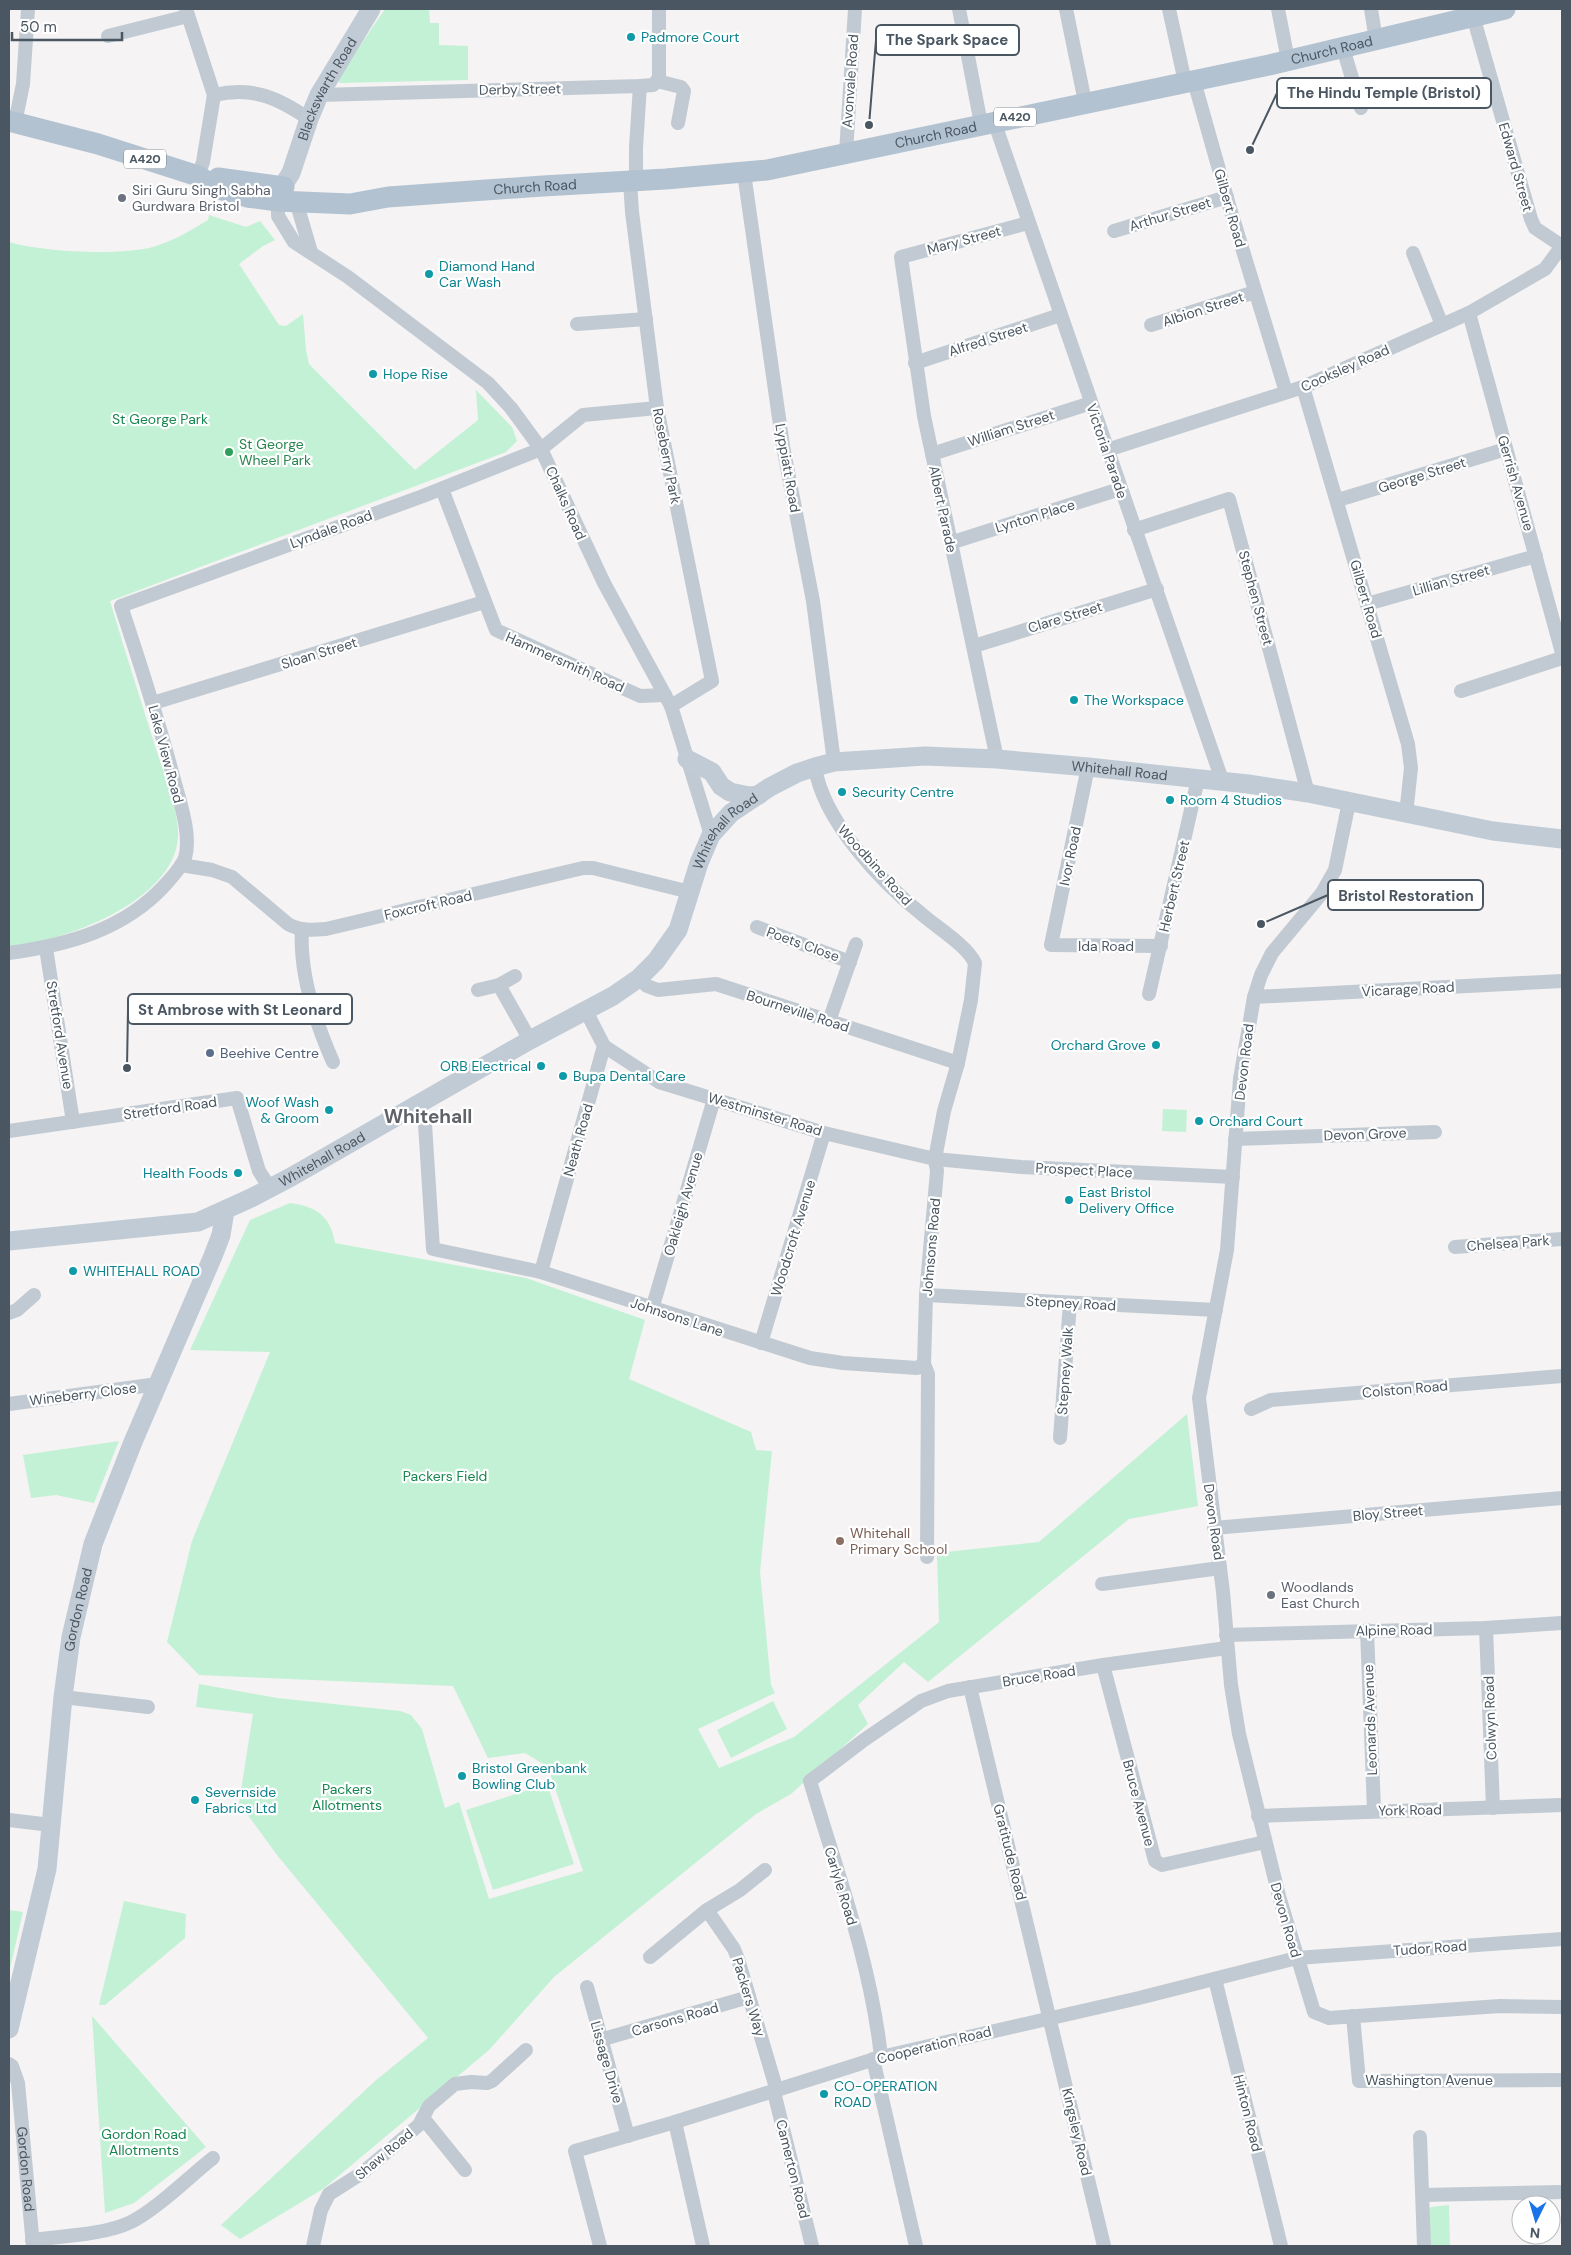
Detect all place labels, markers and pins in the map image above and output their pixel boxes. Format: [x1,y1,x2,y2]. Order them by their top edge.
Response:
callout: The Spark Space [876,25,1019,55]
place label: Padmore Court [641,28,740,46]
marker: Padmore Court [625,31,637,43]
callout: The Hindu Temple (Bristol) [1277,78,1491,108]
place label: Siri Guru Singh Sabha Gurdwara Bristol [132,181,271,215]
marker: Siri Guru Singh Sabha Gurdwara Bristol [116,192,128,204]
place label: Diamond Hand Car Wash [439,257,535,291]
marker: Diamond Hand Car Wash [423,268,435,280]
place label: Hope Rise [383,365,448,383]
marker: Hope Rise [367,368,379,380]
place label: St George Wheel Park [239,435,311,469]
marker: St George Wheel Park [223,446,235,458]
place label: The Workspace [1084,691,1184,709]
marker: The Workspace [1068,694,1080,706]
place label: Security Centre [852,783,954,801]
marker: Security Centre [836,786,848,798]
place label: Room 4 Studios [1180,791,1282,809]
marker: Room 4 Studios [1164,794,1176,806]
callout: Bristol Restoration [1328,880,1483,910]
callout: St Ambrose with St Leonard [128,994,352,1024]
place label: Orchard Grove [1051,1036,1146,1054]
marker: Orchard Grove [1150,1039,1162,1051]
place label: Beehive Centre [220,1044,319,1062]
marker: Beehive Centre [204,1047,216,1059]
place label: ORB Electrical [440,1057,531,1075]
marker: ORB Electrical [535,1060,547,1072]
place label: Bupa Dental Care [573,1067,686,1085]
marker: Bupa Dental Care [557,1070,569,1082]
place label: Woof Wash & Groom [246,1093,319,1127]
marker: Woof Wash & Groom [323,1104,335,1116]
place label: Orchard Court [1209,1112,1303,1130]
marker: Orchard Court [1193,1115,1205,1127]
place label: Health Foods [143,1164,228,1182]
marker: Health Foods [232,1167,244,1179]
place label: East Bristol Delivery Office [1079,1183,1174,1217]
marker: East Bristol Delivery Office [1063,1194,1075,1206]
place label: WHITEHALL ROAD [83,1262,200,1280]
marker: WHITEHALL ROAD [67,1265,79,1277]
place label: Whitehall Primary School [850,1524,947,1558]
marker: Whitehall Primary School [834,1535,846,1547]
place label: Woodlands East Church [1281,1578,1360,1612]
marker: Woodlands East Church [1265,1589,1277,1601]
place label: Bristol Greenbank Bowling Club [472,1759,587,1793]
marker: Bristol Greenbank Bowling Club [456,1770,468,1782]
place label: Severnside Fabrics Ltd [205,1783,276,1817]
marker: Severnside Fabrics Ltd [189,1794,201,1806]
place label: CO-OPERATION ROAD [834,2077,937,2111]
marker: CO-OPERATION ROAD [818,2088,830,2100]

